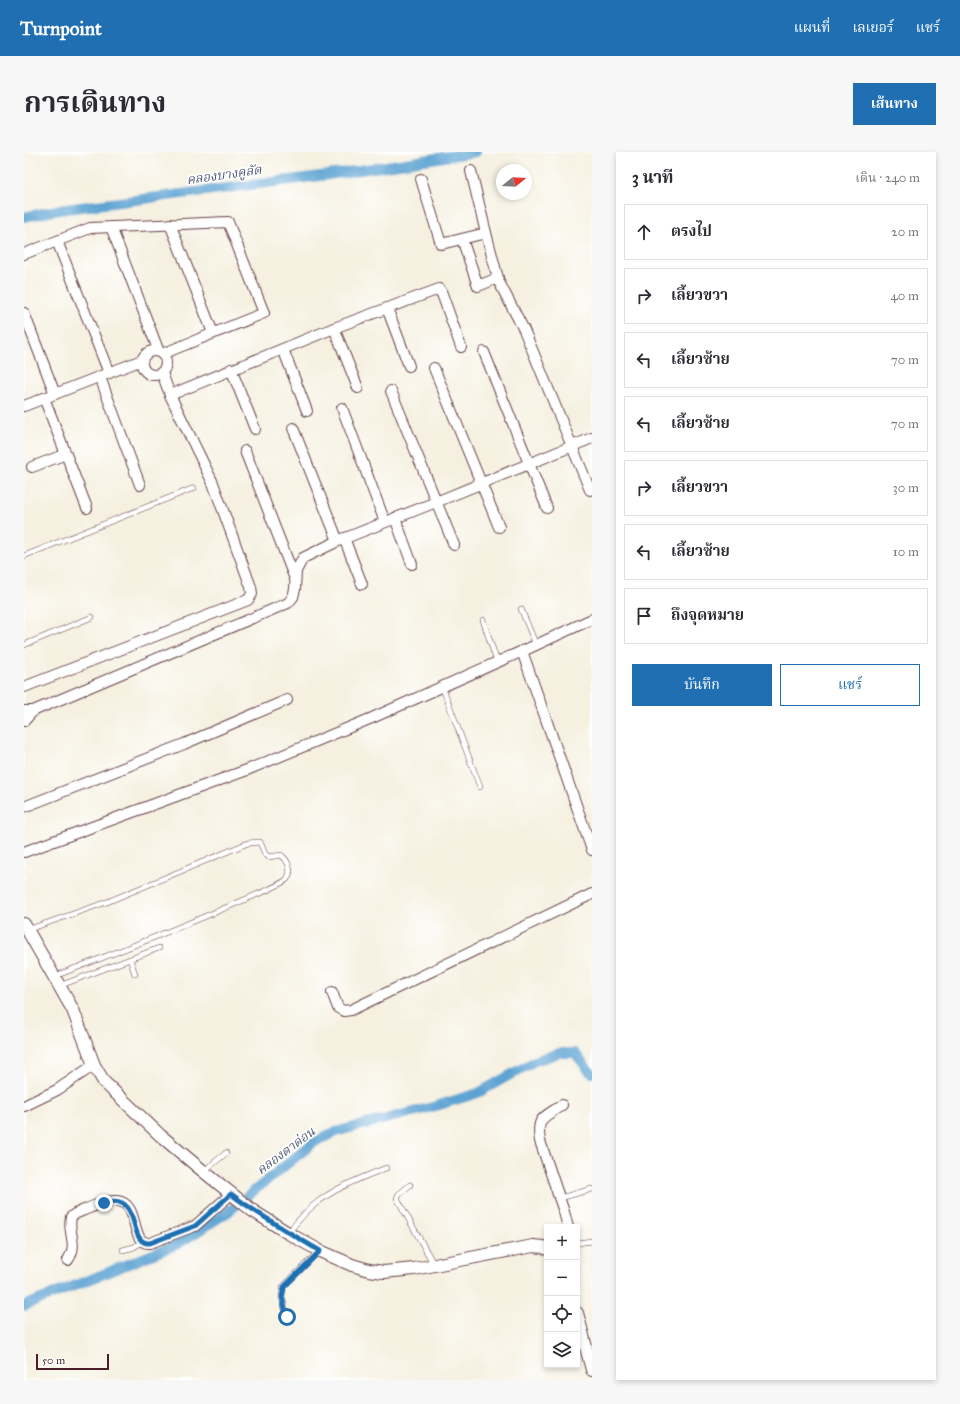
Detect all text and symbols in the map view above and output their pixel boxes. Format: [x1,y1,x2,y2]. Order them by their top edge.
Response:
text: Turnpoint [20,17,102,40]
text: แผนที่ [794,19,830,36]
text: เลเยอร์ [852,19,894,36]
text: แชร์ [916,19,940,36]
button: เส้นทาง [853,83,936,125]
text: การเดินทาง [24,85,166,120]
water label: คลองบางคูลัด [186,162,263,188]
north arrow [496,164,532,200]
text: 3 นาที [632,167,674,188]
text: เดิน · 240 m [855,170,920,186]
icon: ahead [633,221,655,243]
text: ตรงไป [671,222,712,240]
text: 20 m [891,224,919,240]
icon: right [633,285,655,307]
text: เลี้ยวขวา [671,286,728,304]
text: 40 m [890,288,919,304]
icon: left [633,349,655,371]
text: เลี้ยวซ้าย [671,350,730,368]
text: 70 m [891,352,919,368]
icon: left [633,413,655,435]
text: เลี้ยวซ้าย [671,414,730,432]
text: 70 m [891,416,919,432]
icon: right [633,477,655,499]
text: เลี้ยวขวา [671,478,728,496]
text: 30 m [893,480,919,496]
icon: left [633,541,655,563]
text: เลี้ยวซ้าย [671,542,730,560]
text: 10 m [893,544,919,560]
icon: arrive [633,605,655,627]
text: ถึงจุดหมาย [671,606,744,624]
button: บันทึก [632,664,772,706]
button: แชร์ [780,664,920,706]
water label: คลองตาด่อน [254,1124,319,1178]
route end [95,1194,113,1212]
map controls [544,1224,580,1368]
button: + [544,1224,580,1260]
button: − [544,1260,580,1296]
button: locate [544,1296,580,1332]
route start [278,1308,296,1326]
button: layers [544,1332,580,1368]
scale bar [36,1352,109,1371]
text: 50 m [42,1354,65,1367]

